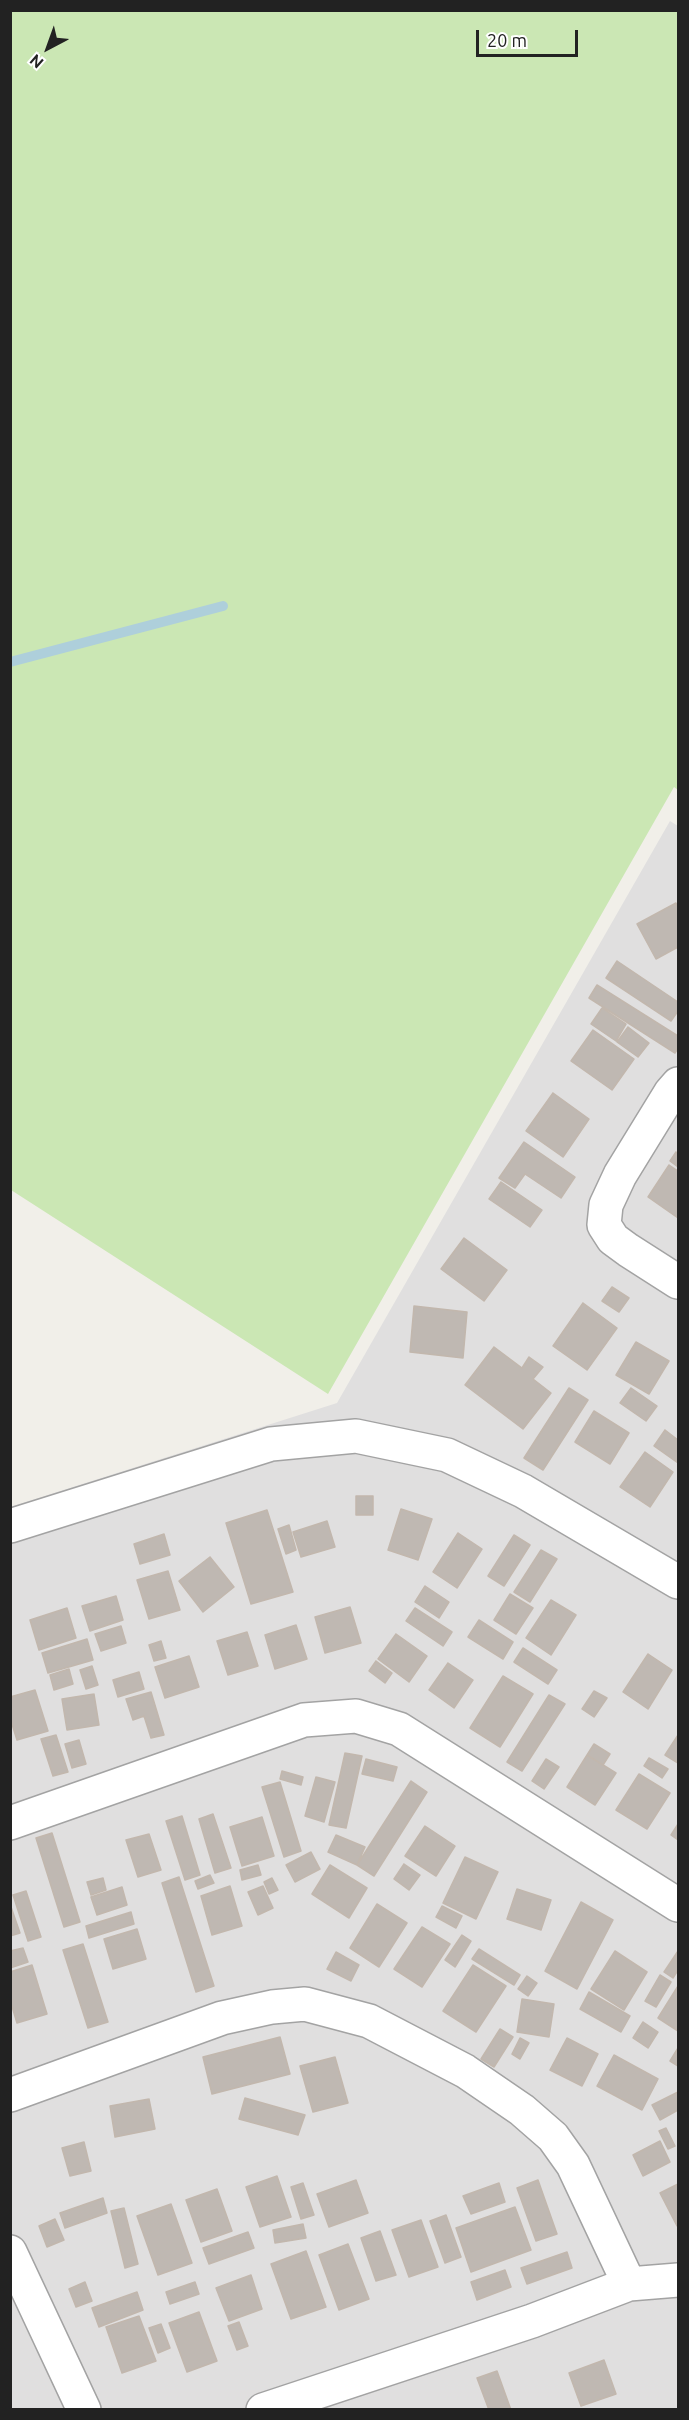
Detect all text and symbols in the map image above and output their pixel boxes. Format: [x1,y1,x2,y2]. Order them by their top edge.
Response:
north arrow [18,18,78,78]
scale bar [479,18,581,56]
text: 20 m [487,30,527,50]
text: N [26,51,47,72]

